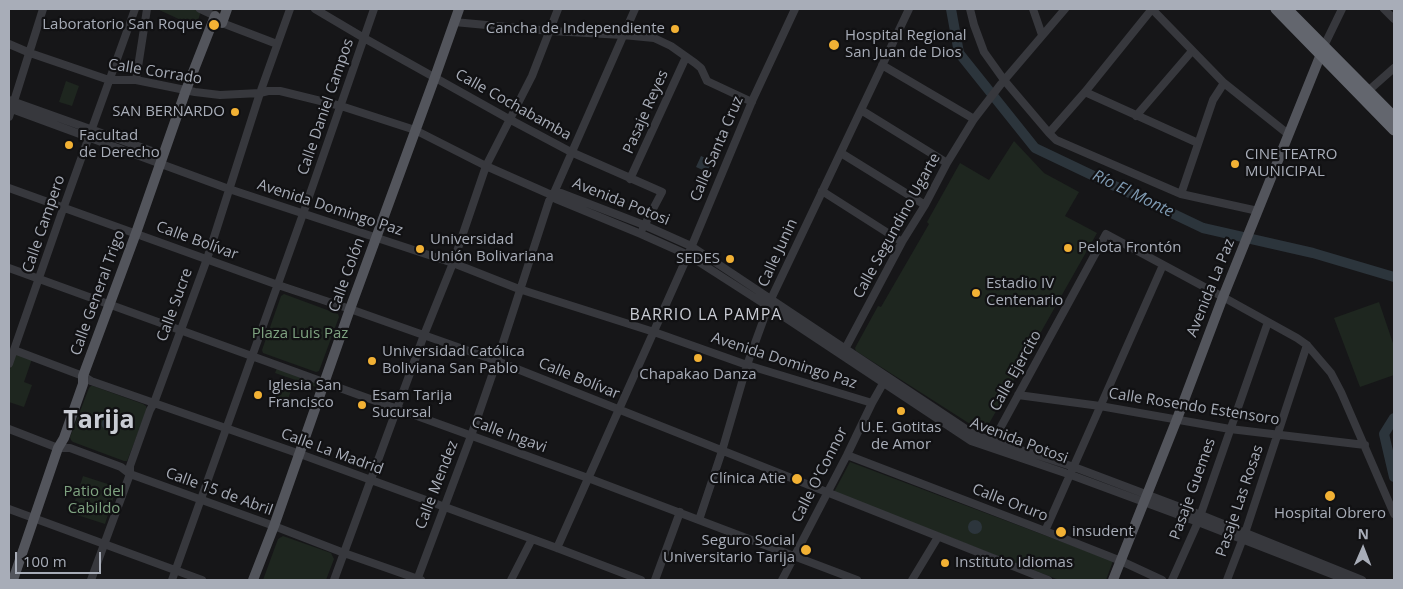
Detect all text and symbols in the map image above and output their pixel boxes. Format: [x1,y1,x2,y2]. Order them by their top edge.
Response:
place label: Laboratorio San Roque [42,16,203,34]
marker: Laboratorio San Roque [207,18,221,32]
place label: Cancha de Independiente [486,20,665,38]
marker: Cancha de Independiente [669,23,681,35]
place label: Hospital Regional San Juan de Dios [845,27,967,62]
street label: Calle Daniel Campos [294,36,358,178]
marker: Hospital Regional San Juan de Dios [827,38,841,52]
street label: Calle Corrado [107,56,203,88]
street label: Calle Cochabamba [452,66,574,144]
street label: Pasaje Reyes [620,67,672,157]
street label: Calle Santa Cruz [687,94,747,204]
place label: SAN BERNARDO [112,103,225,121]
marker: SAN BERNARDO [229,106,241,118]
place label: Facultad de Derecho [79,127,160,162]
marker: Facultad de Derecho [63,139,75,151]
place label: CINE TEATRO MUNICIPAL [1245,146,1337,181]
street label: Calle Segundino Ugarte [850,150,944,302]
marker: CINE TEATRO MUNICIPAL [1229,158,1241,170]
water label: Río El Monte [1089,166,1177,222]
street label: Calle Campero [19,173,69,275]
street label: Avenida Potosi [570,174,672,230]
street label: Avenida Domingo Paz [255,176,405,240]
street label: Calle Junin [754,216,802,290]
street label: Calle Bolívar [154,218,240,264]
street label: Calle General Trigo [67,228,129,358]
place label: Universidad Unión Bolivariana [430,231,554,266]
street label: Calle Colón [325,235,369,315]
street label: Avenida La Paz [1183,236,1239,340]
place label: Pelota Frontón [1078,239,1181,257]
marker: Pelota Frontón [1062,242,1074,254]
marker: Universidad Unión Bolivariana [414,243,426,255]
place label: SEDES [676,250,720,268]
marker: SEDES [724,253,736,265]
street label: Calle Sucre [153,266,197,344]
place label: Estadio IV Centenario [986,275,1063,310]
marker: Estadio IV Centenario [970,287,982,299]
district label: BARRIO LA PAMPA [628,305,784,325]
park label: Plaza Luis Paz [252,325,348,343]
street label: Calle Ejercito [986,327,1046,415]
street label: Avenida Domingo Paz [709,329,859,393]
place label: Universidad Católica Boliviana San Pablo [382,343,525,378]
marker: Chapakao Danza [692,352,704,364]
marker: Universidad Católica Boliviana San Pablo [366,355,378,367]
street label: Calle Bolívar [536,355,622,403]
place label: Chapakao Danza [639,366,757,384]
place label: Iglesia San Francisco [268,377,341,412]
street label: Calle Rosendo Estensoro [1107,385,1281,429]
place label: Esam Tarija Sucursal [372,387,452,422]
marker: Iglesia San Francisco [252,389,264,401]
marker: Esam Tarija Sucursal [356,399,368,411]
marker: U.E. Gotitas de Amor [895,405,907,417]
district label: Tarija [63,406,135,436]
street label: Calle Ingavi [469,413,549,457]
street label: Avenida Potosi [968,414,1070,468]
place label: U.E. Gotitas de Amor [861,419,941,454]
street label: Calle O'Connor [788,424,852,526]
street label: Calle La Madrid [278,425,386,479]
street label: Pasaje Guemes [1166,436,1220,542]
street label: Calle Mendez [412,438,462,532]
street label: Pasaje Las Rosas [1212,443,1268,559]
street label: Calle 15 de Abril [163,464,275,520]
place label: Clínica Atie [710,470,786,488]
marker: Clínica Atie [790,472,804,486]
street label: Calle Oruro [970,480,1050,526]
park label: Patio del Cabildo [64,483,124,518]
marker: Hospital Obrero [1323,489,1337,503]
place label: Hospital Obrero [1274,505,1386,523]
place label: insudent [1072,523,1133,541]
north arrow [1338,524,1388,574]
text: N [1357,524,1369,543]
marker: insudent [1054,525,1068,539]
place label: Seguro Social Universitario Tarija [663,532,795,567]
scale bar [18,542,104,574]
marker: Seguro Social Universitario Tarija [799,543,813,557]
text: 100 m [23,551,67,571]
place label: Instituto Idiomas [955,554,1073,572]
marker: Instituto Idiomas [939,557,951,569]

